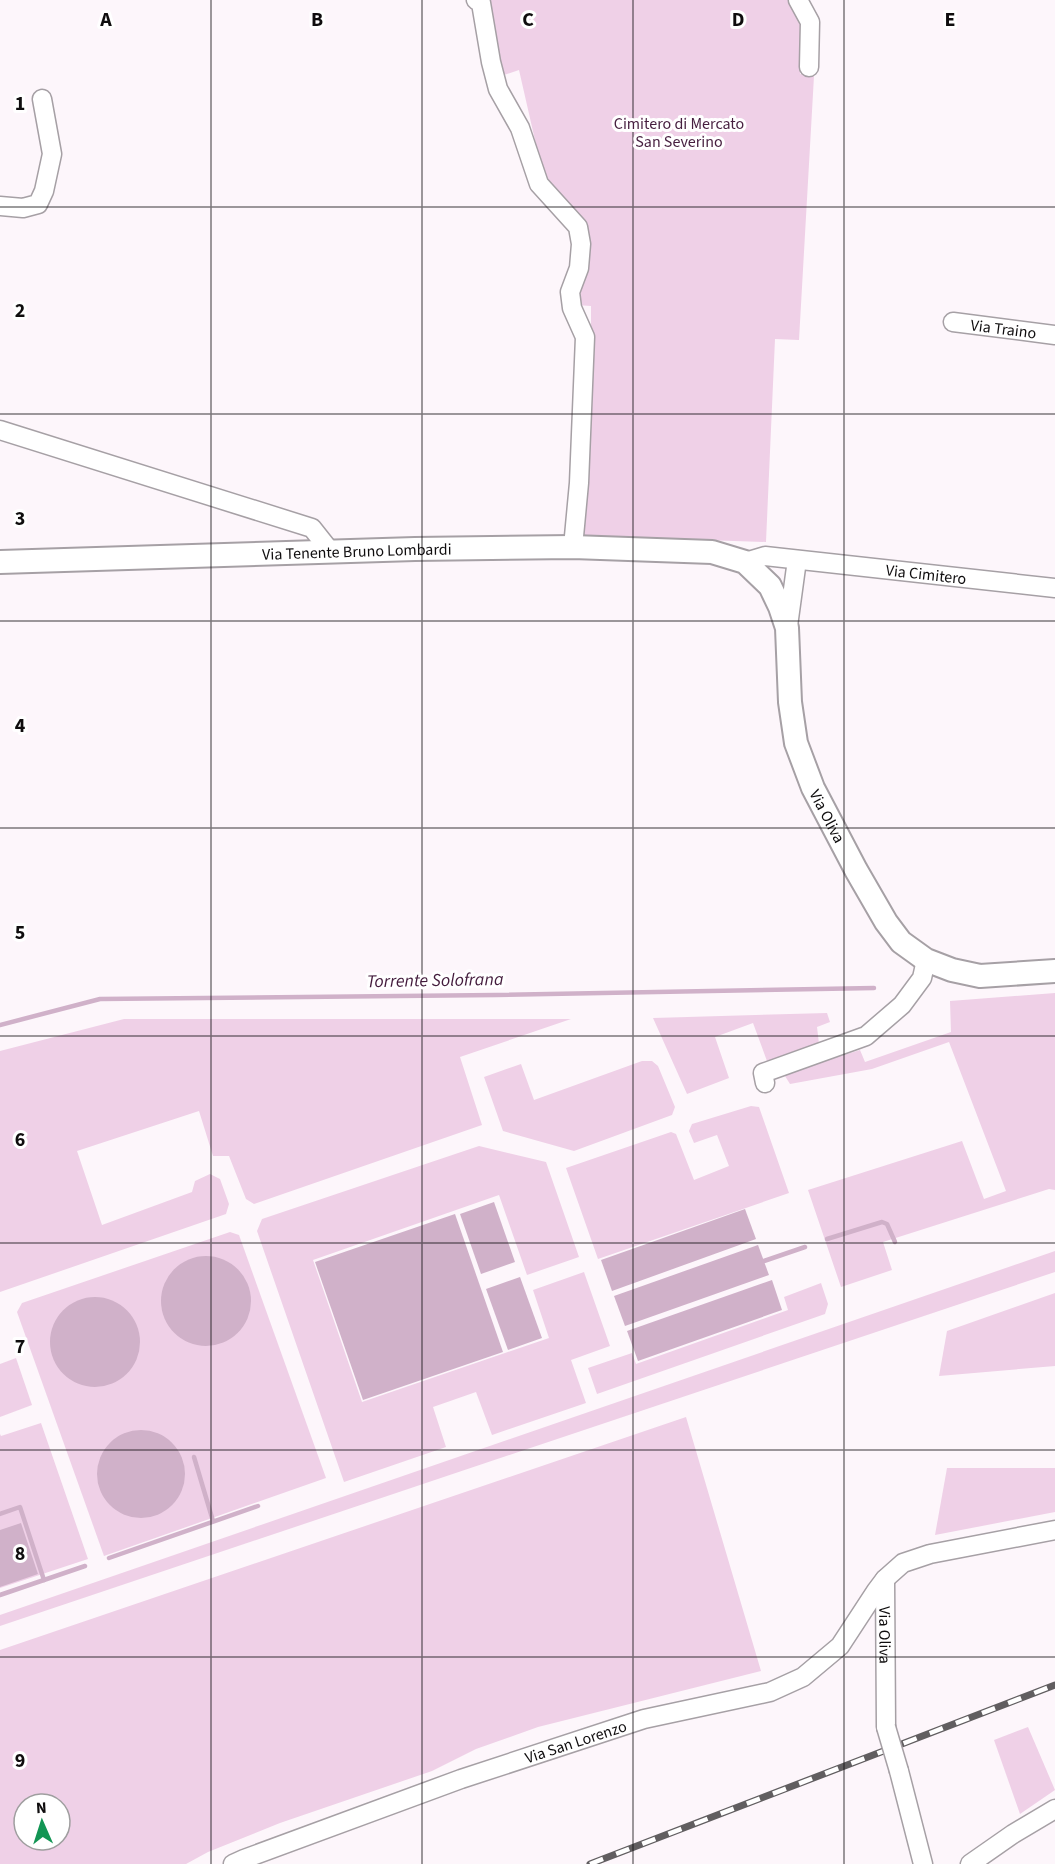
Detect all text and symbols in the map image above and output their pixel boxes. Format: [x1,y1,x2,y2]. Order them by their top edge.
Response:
text: A [99,6,112,34]
text: B [311,6,323,34]
text: C [522,6,534,34]
text: D [732,6,744,34]
text: E [945,6,955,34]
text: 1 [15,90,25,118]
park label: Cimitero di Mercato San Severino [614,113,744,153]
text: 2 [15,297,25,325]
street label: Via Traino [969,314,1038,345]
text: 3 [15,505,25,533]
street label: Via Tenente Bruno Lombardi [262,539,452,566]
street label: Via Cimitero [885,559,967,590]
text: 4 [15,712,26,740]
street label: Via Oliva [804,786,850,847]
text: 5 [15,919,25,947]
water label: Torrente Solofrana [366,967,504,994]
text: 6 [15,1126,25,1154]
text: 7 [15,1333,25,1361]
text: 8 [15,1540,25,1568]
street label: Via Oliva [873,1606,896,1664]
street label: Via San Lorenzo [522,1715,630,1769]
text: 9 [15,1747,25,1775]
north arrow [12,1792,72,1852]
text: N [35,1797,47,1819]

